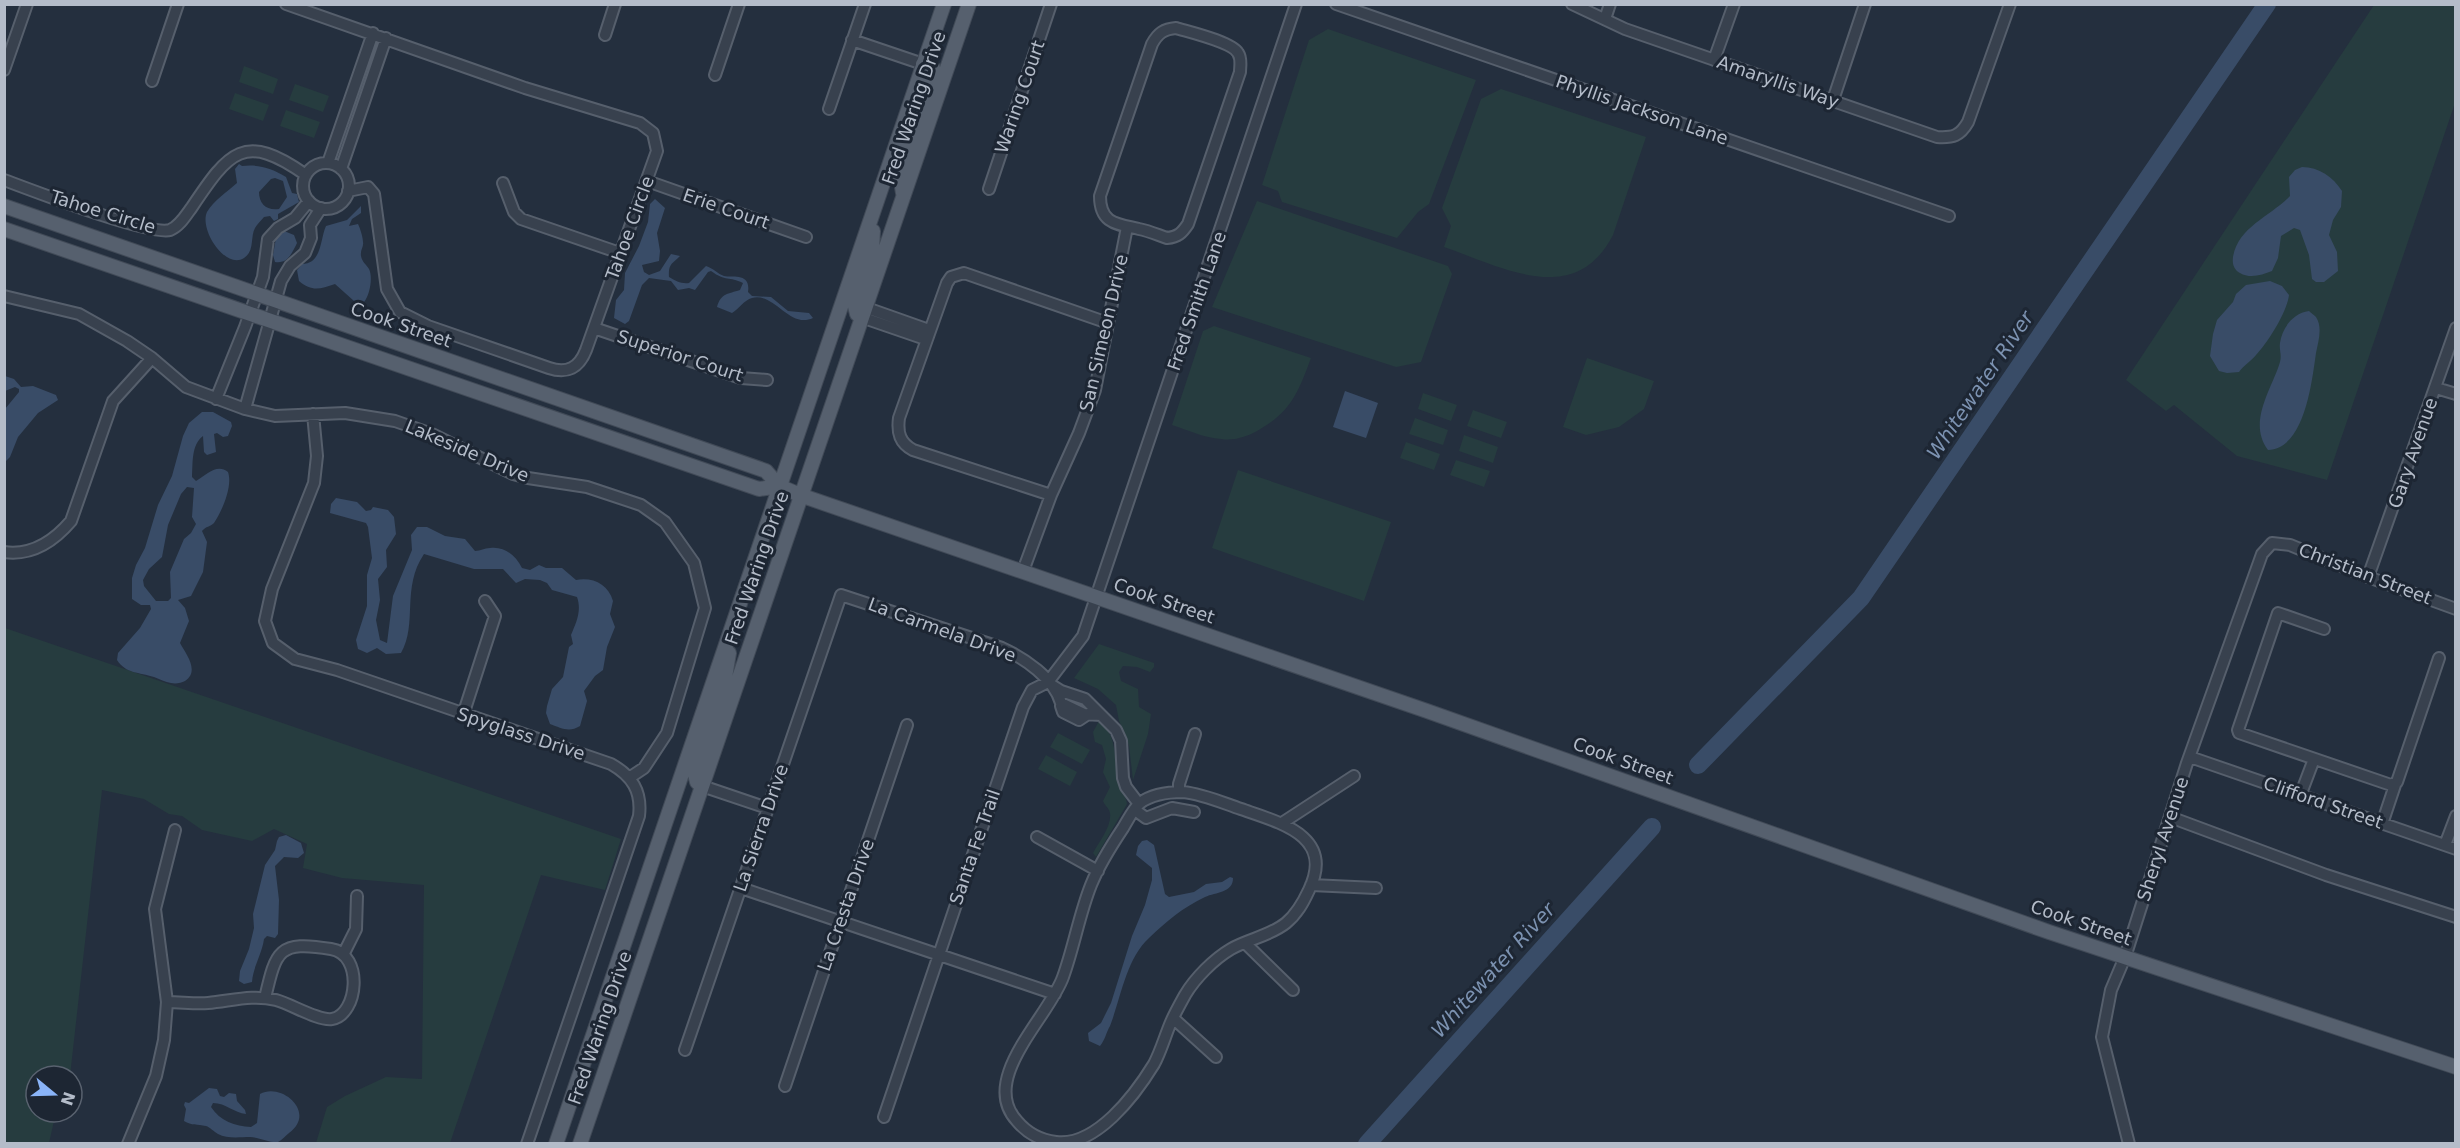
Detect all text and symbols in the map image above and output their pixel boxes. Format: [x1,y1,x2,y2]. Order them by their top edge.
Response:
street label: Fred Waring Drive [877,28,950,187]
street label: Waring Court [990,38,1049,156]
street label: Amaryllis Way [1715,51,1842,112]
street label: Phyllis Jackson Lane [1553,70,1731,149]
street label: Tahoe Circle [601,173,658,283]
street label: Erie Court [680,184,772,233]
street label: Tahoe Circle [47,185,158,237]
street label: Fred Smith Lane [1163,228,1230,373]
street label: San Simeon Drive [1075,252,1132,414]
street label: Cook Street [348,297,454,352]
water label: Whitewater River [1922,305,2039,464]
street label: Superior Court [614,325,746,386]
street label: Gary Avenue [2384,395,2441,511]
street label: Lakeside Drive [402,415,532,486]
street label: Fred Waring Drive [720,488,793,647]
street label: Christian Street [2296,539,2435,609]
street label: Cook Street [1111,573,1217,628]
street label: La Carmela Drive [865,593,1019,666]
street label: Spyglass Drive [454,703,588,764]
street label: Cook Street [1570,733,1676,788]
street label: La Sierra Drive [729,761,792,894]
street label: Clifford Street [2261,772,2386,833]
street label: Sheryl Avenue [2133,774,2193,904]
street label: Santa Fe Trail [945,786,1004,907]
street label: La Cresta Drive [813,836,878,974]
street label: Cook Street [2028,895,2134,950]
water label: Whitewater River [1426,896,1561,1042]
street label: Fred Waring Drive [563,948,636,1107]
north arrow [24,1064,84,1124]
text: N [57,1089,79,1108]

